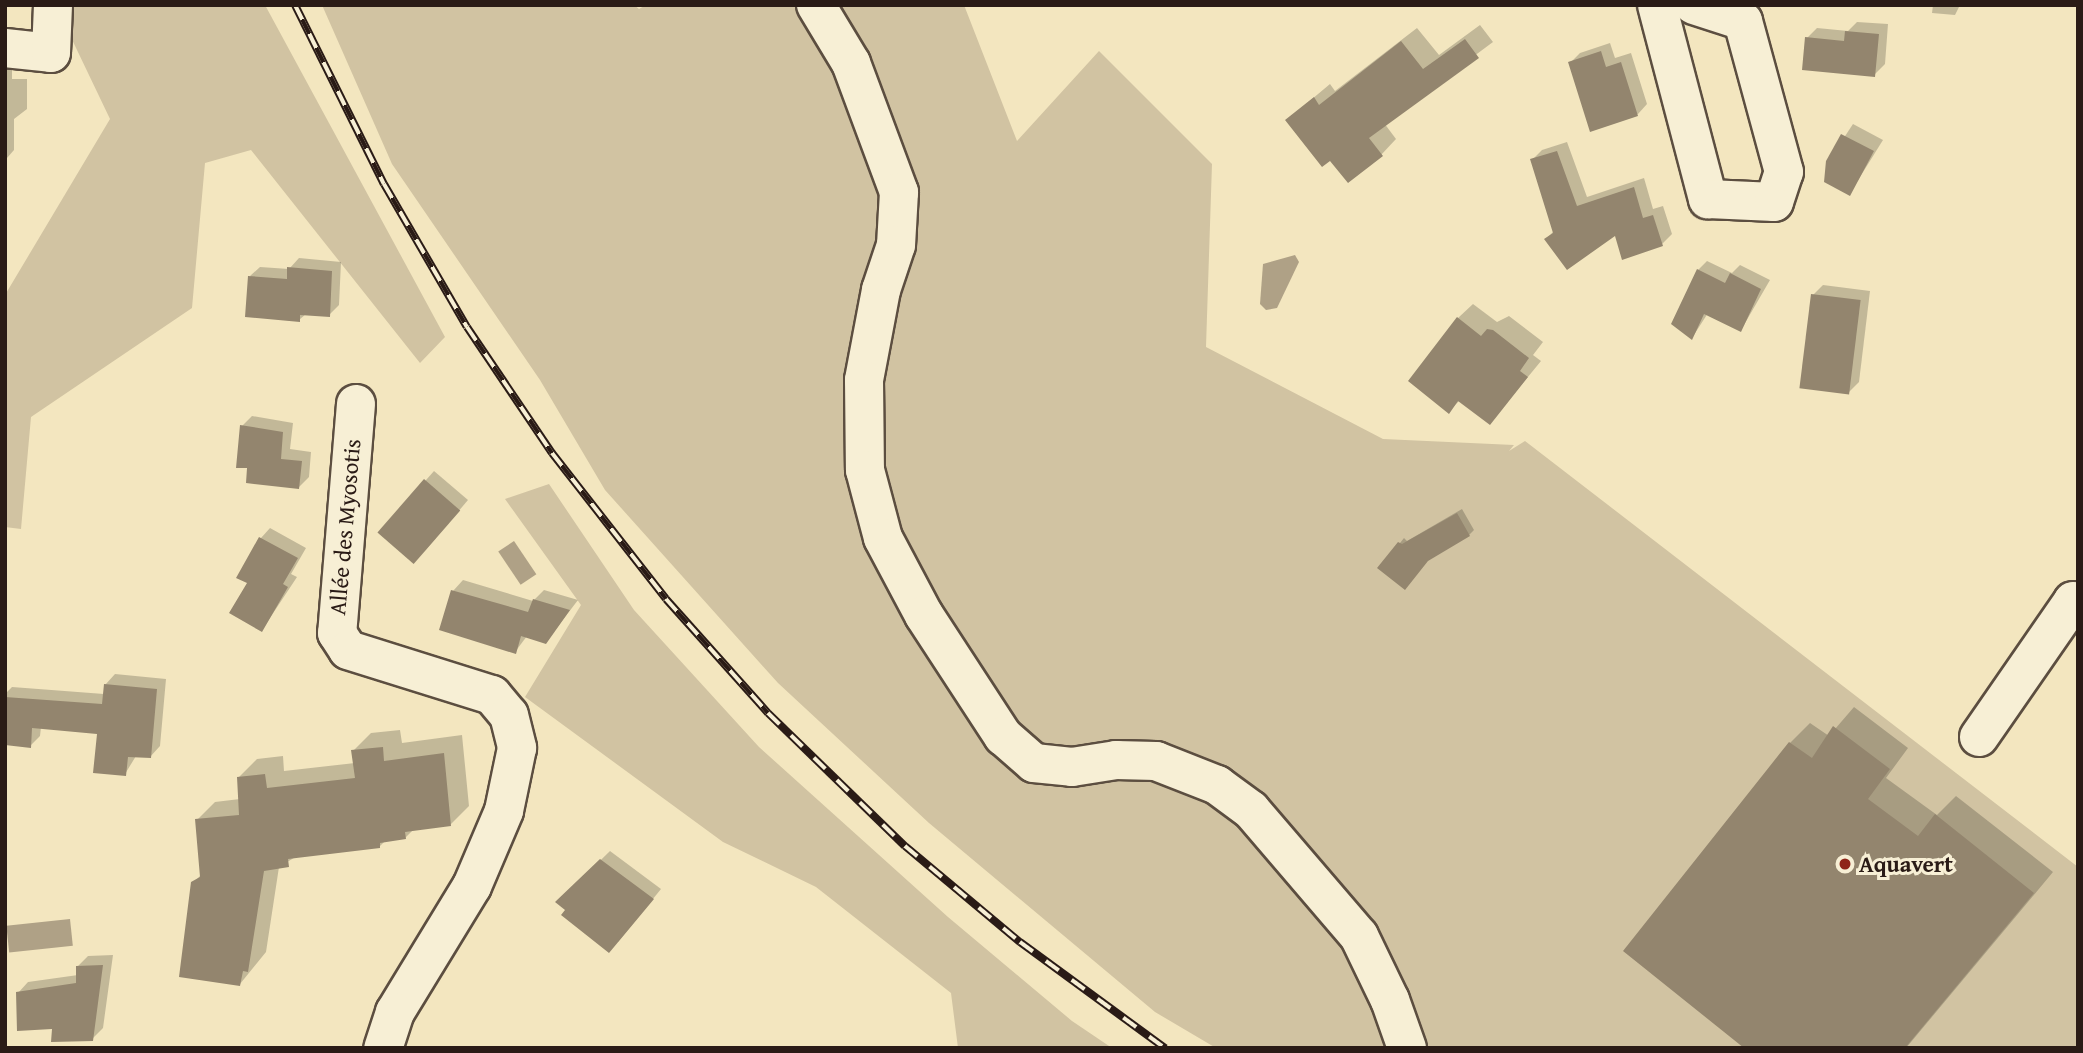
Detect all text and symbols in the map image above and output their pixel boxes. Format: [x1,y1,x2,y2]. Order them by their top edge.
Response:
street label: Allée des Myosotis [324,438,366,616]
place label: Aquavert [1859,850,1953,878]
marker: Aquavert [1837,856,1853,872]

